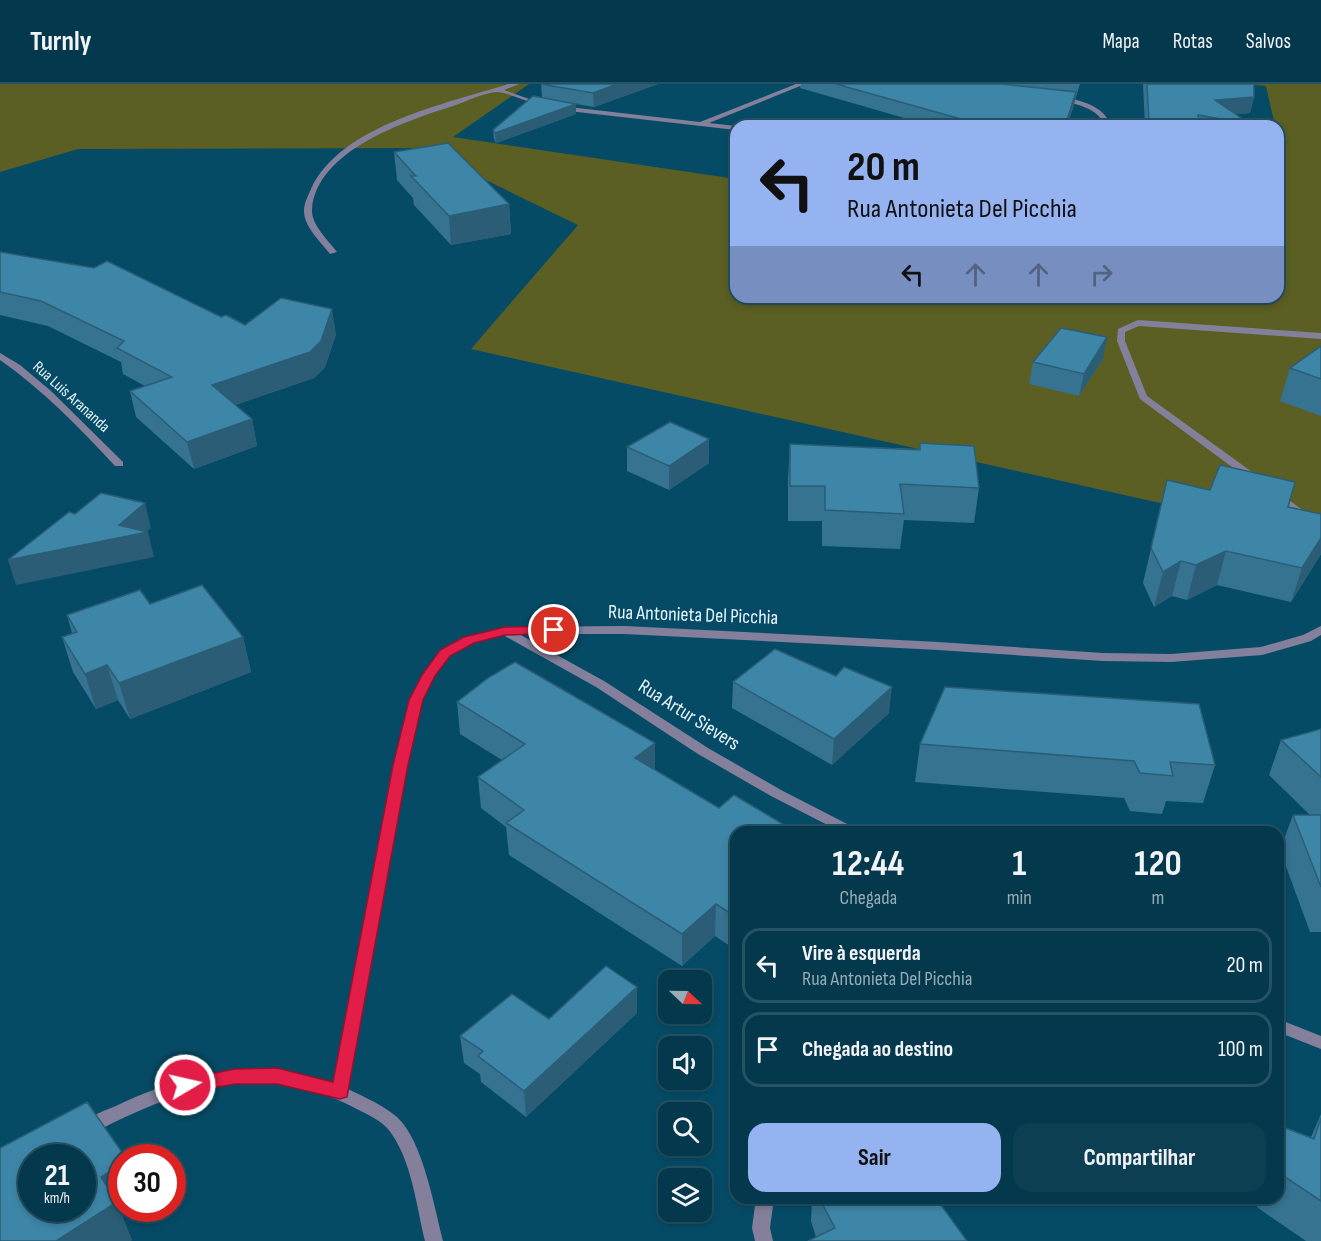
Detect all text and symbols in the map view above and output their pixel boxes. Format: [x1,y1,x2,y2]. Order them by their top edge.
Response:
text: Turnly [30,25,91,58]
text: Mapa [1102,29,1140,54]
text: Rotas [1173,29,1213,54]
text: Salvos [1246,29,1291,54]
text: 20 m [847,142,920,193]
icon: left [748,144,826,222]
text: Rua Antonieta Del Picchia [847,193,1077,225]
icon: left [896,258,929,291]
icon: ahead [959,258,992,291]
icon: ahead [1022,258,1055,291]
icon: right [1085,258,1118,291]
street label: Rua Luis Arananda [29,357,113,437]
street label: Rua Antonieta Del Picchia [607,600,779,630]
pin [528,604,579,655]
icon: arrive [537,613,570,646]
street label: Rua Artur Sievers [634,674,744,756]
text: 12:44 [832,843,904,886]
text: 1 [1012,843,1026,886]
text: 120 [1134,843,1182,886]
text: Chegada [839,886,897,910]
text: min [1007,886,1032,910]
text: m [1151,886,1164,910]
text: Vire à esquerda [802,940,921,967]
icon: left [751,949,784,982]
text: 20 m [1227,952,1263,979]
text: Rua Antonieta Del Picchia [802,967,972,991]
north arrow [658,970,712,1024]
map controls [658,970,712,1222]
icon: arrive [751,1033,784,1066]
button: sound [658,1036,712,1090]
text: Chegada ao destino [802,1036,953,1063]
text: 100 m [1218,1036,1263,1063]
position arrow [153,1053,217,1117]
button: search [658,1102,712,1156]
button: Sair [748,1123,1001,1192]
button: Compartilhar [1013,1123,1266,1192]
speed limit sign: 30 [108,1144,186,1222]
text: 21 [45,1158,69,1194]
button: layers [658,1168,712,1222]
text: km/h [44,1189,70,1208]

